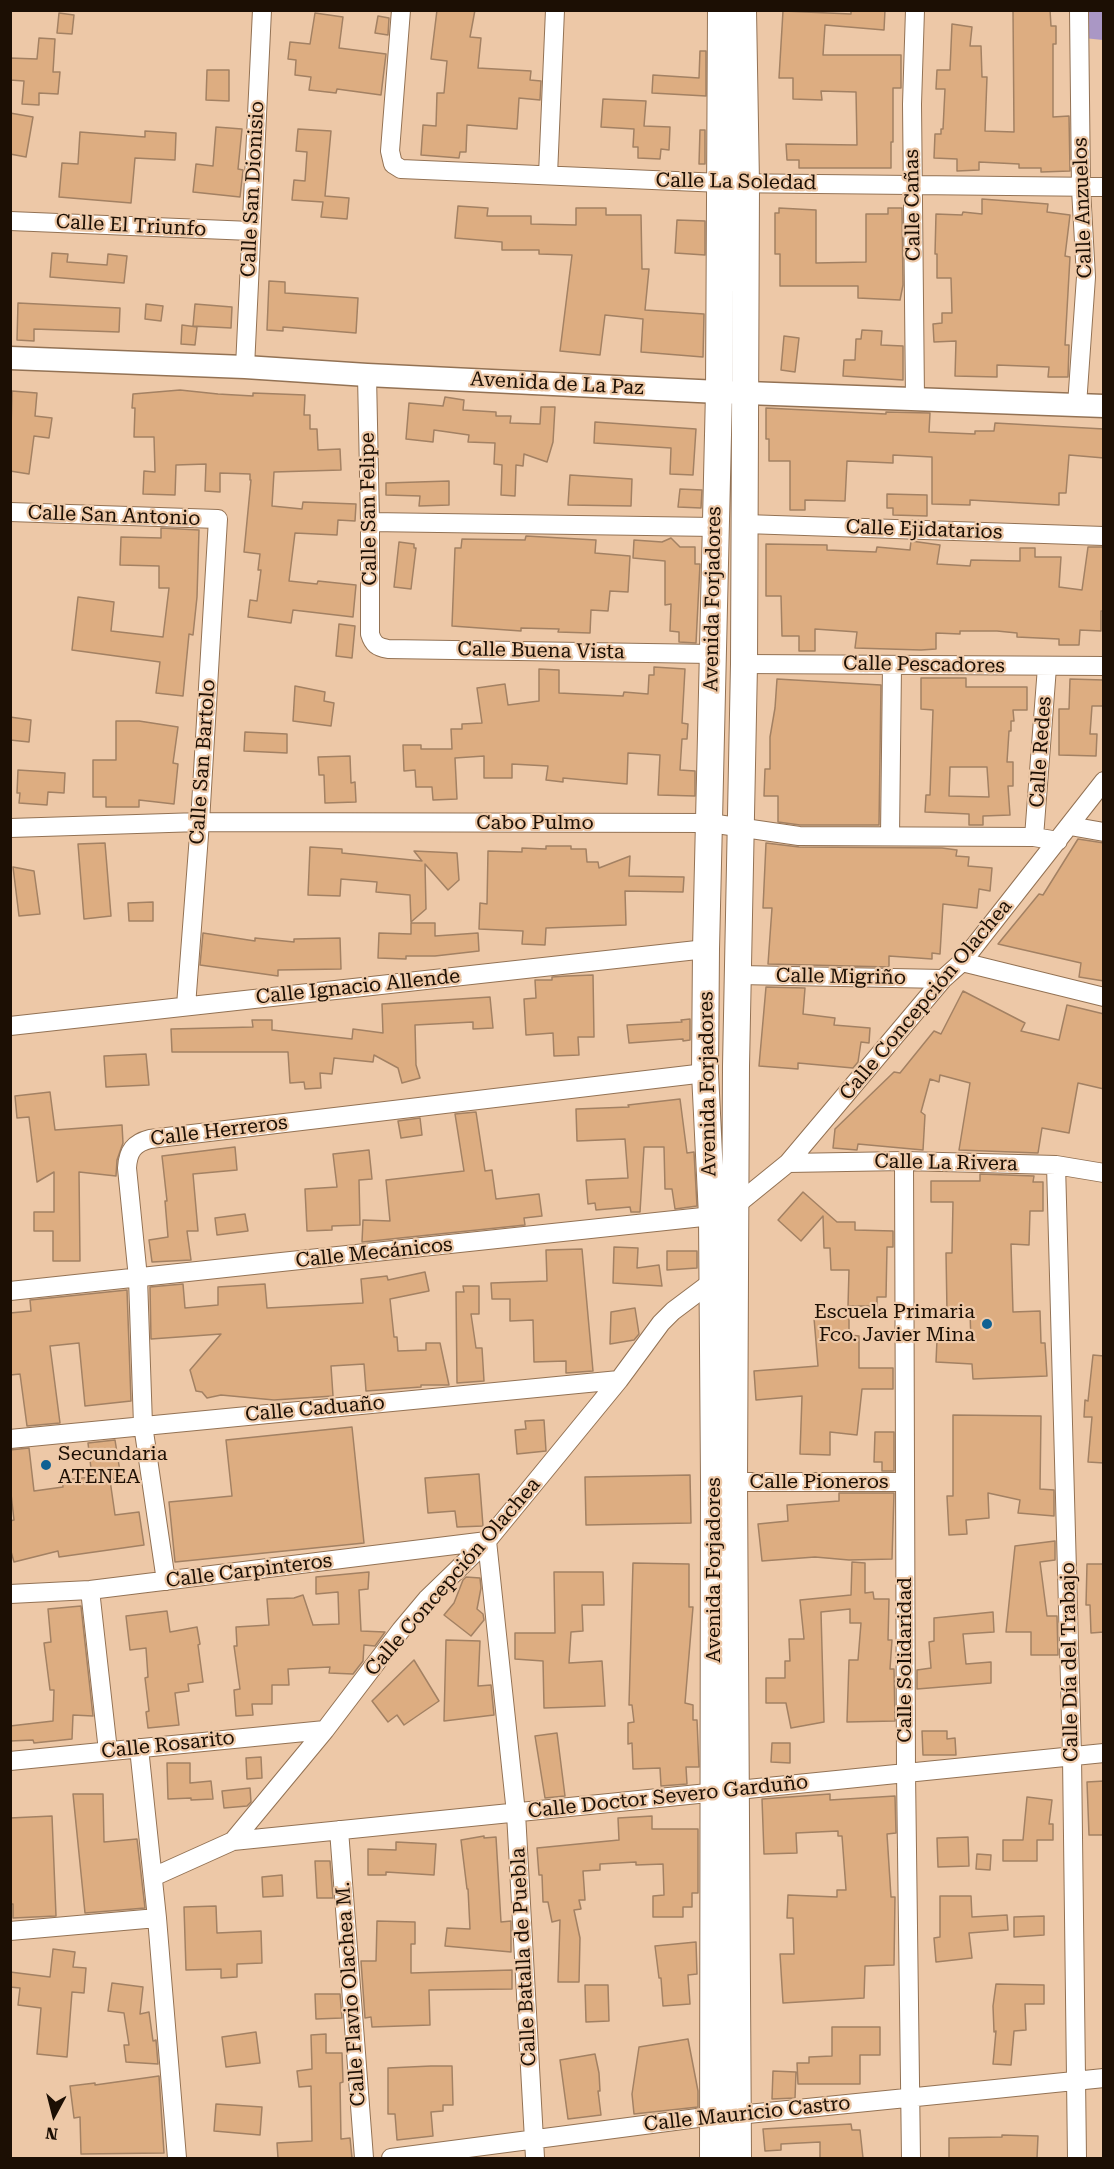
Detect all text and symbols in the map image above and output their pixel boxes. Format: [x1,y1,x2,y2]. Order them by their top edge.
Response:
street label: Calle San Dionisio [236,100,270,278]
street label: Calle Anzuelos [1069,137,1097,279]
street label: Calle Cañas [900,149,926,261]
street label: Calle La Soledad [655,169,817,195]
street label: Calle El Triunfo [55,210,207,242]
street label: Avenida de La Paz [470,367,644,401]
street label: Calle San Felipe [356,432,382,586]
street label: Calle San Antonio [27,501,201,531]
street label: Avenida Forjadores [699,506,727,692]
street label: Calle Ejidatarios [845,515,1003,545]
street label: Calle Buena Vista [457,638,625,664]
street label: Calle Pescadores [843,652,1005,678]
street label: Calle San Bartolo [185,679,221,845]
street label: Calle Redes [1025,696,1057,808]
street label: Cabo Pulmo [476,811,594,835]
street label: Calle Concepción Olachea [835,895,1017,1105]
street label: Calle Ignacio Allende [255,964,461,1010]
street label: Calle Migriño [776,964,906,990]
street label: Avenida Forjadores [694,991,722,1177]
street label: Calle Herreros [149,1111,289,1151]
street label: Calle La Rivera [874,1150,1018,1176]
street label: Calle Mecánicos [294,1233,454,1273]
place label: Escuela Primaria Fco. Javier Mina [814,1300,975,1347]
marker: Escuela Primaria Fco. Javier Mina [980,1317,994,1331]
street label: Calle Caduaño [244,1391,386,1427]
place label: Secundaria ATENEA [58,1442,167,1489]
marker: Secundaria ATENEA [39,1458,53,1472]
street label: Calle Pioneros [750,1470,888,1494]
street label: Calle Concepción Olachea [360,1473,546,1681]
street label: Avenida Forjadores [702,1477,726,1663]
street label: Calle Carpinteros [164,1549,334,1593]
street label: Calle Día del Trabajo [1056,1562,1084,1762]
street label: Calle Solidaridad [893,1577,917,1743]
street label: Calle Rosarito [100,1726,236,1764]
street label: Calle Doctor Severo Garduño [527,1770,809,1824]
street label: Calle Batalla de Puebla [506,1847,542,2067]
street label: Calle Flavio Olachea M. [331,1881,371,2107]
north arrow [24,2085,84,2145]
street label: Calle Mauricio Castro [643,2091,851,2137]
text: N [44,2123,59,2144]

